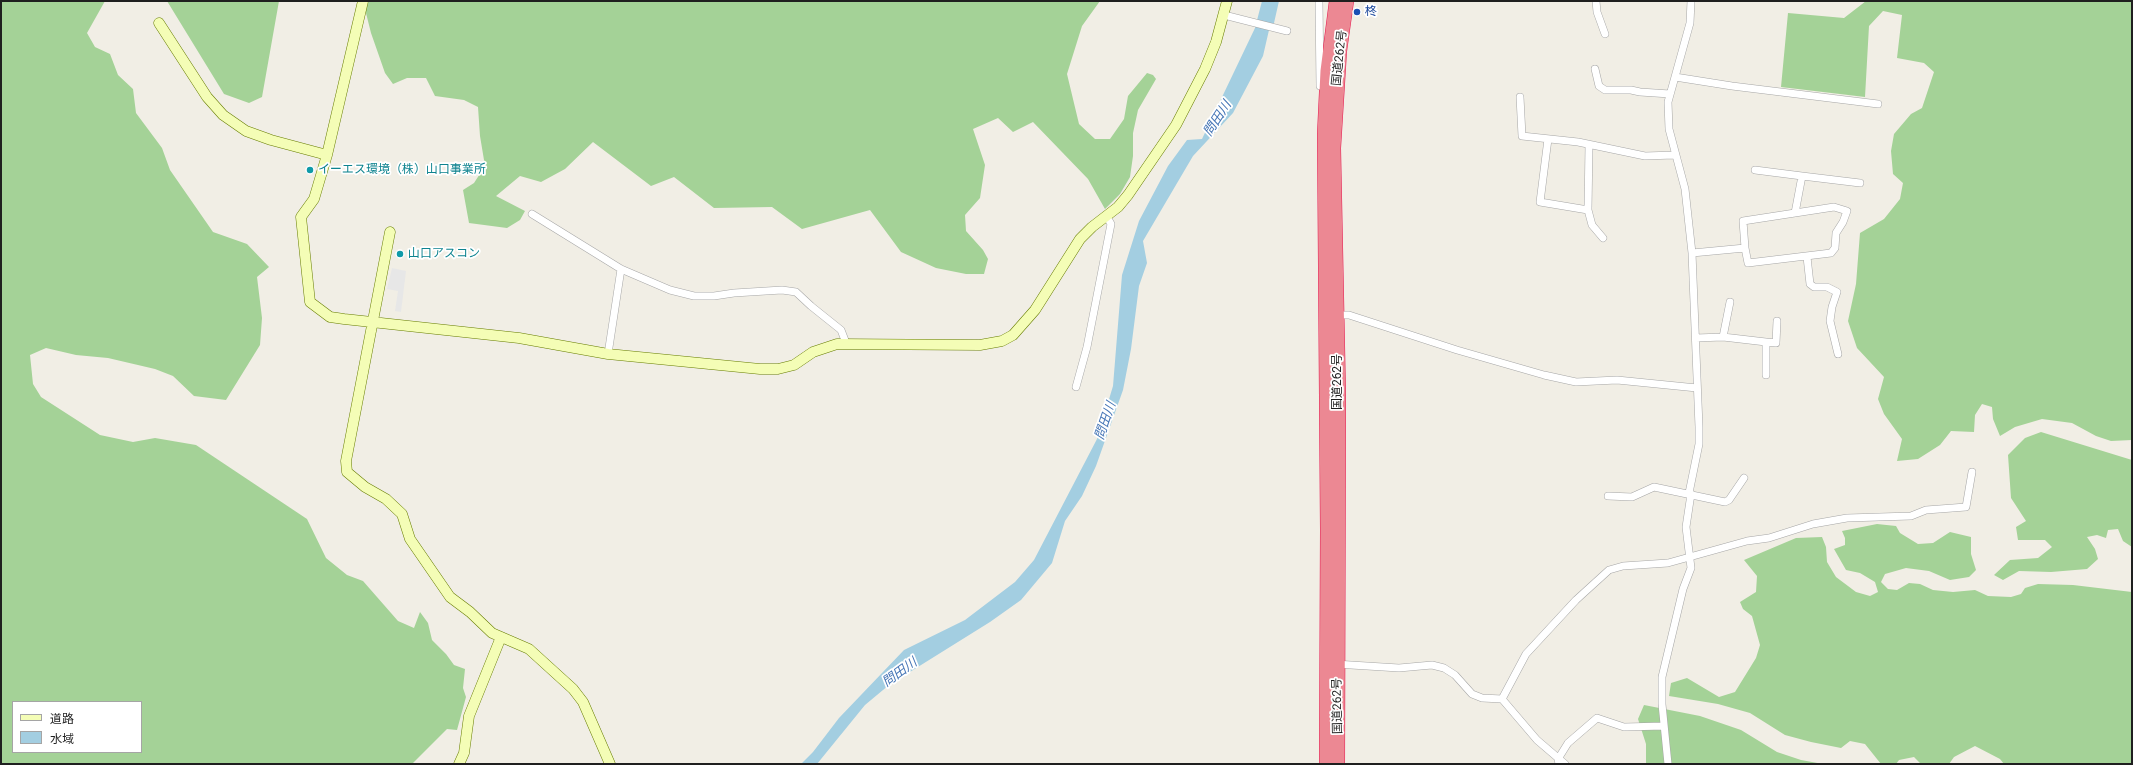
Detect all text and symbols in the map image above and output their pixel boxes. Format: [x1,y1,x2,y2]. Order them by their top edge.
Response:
place label: 柊 [1365,5,1377,19]
marker: 柊 [1352,7,1362,17]
street label: 国道262号 [1330,29,1350,87]
water label: 問田川 [1201,98,1235,140]
place label: イーエス環境（株）山口事業所 [318,163,486,177]
marker: イーエス環境（株）山口事業所 [305,165,315,175]
place label: 山口アスコン [408,247,480,261]
marker: 山口アスコン [395,249,405,259]
street label: 国道262号 [1331,354,1345,410]
water label: 問田川 [1092,400,1120,442]
water label: 問田川 [880,655,920,691]
street label: 国道262号 [1330,678,1346,734]
legend [12,701,142,753]
text: 道路 [50,712,74,726]
text: 水域 [50,732,74,746]

